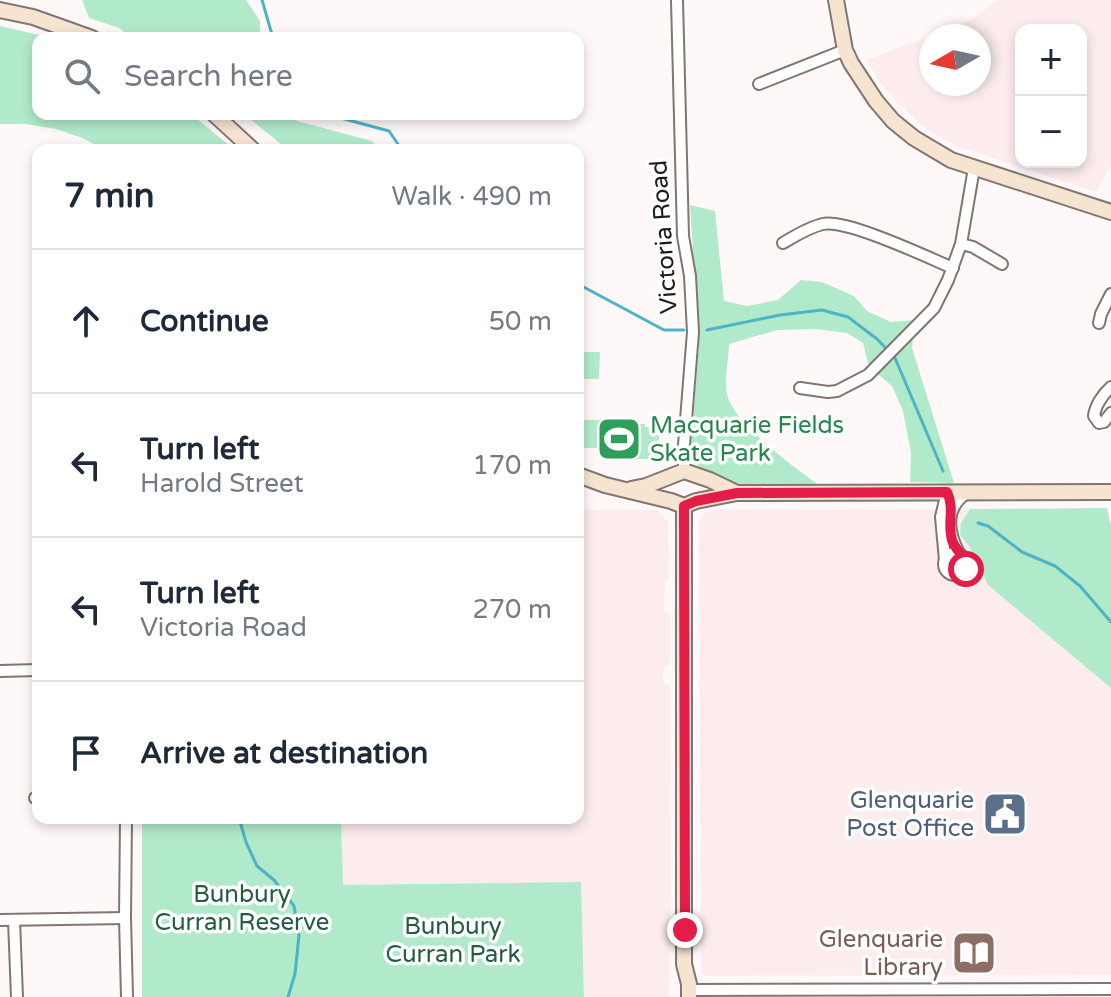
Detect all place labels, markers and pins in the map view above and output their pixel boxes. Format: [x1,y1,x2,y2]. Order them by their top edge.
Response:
place label: Macquarie Fields Skate Park [650,411,844,468]
sports icon: Macquarie Fields Skate Park [595,415,643,463]
place label: Glenquarie Post Office [846,786,974,843]
public building icon: Glenquarie Post Office [981,790,1029,838]
place label: Glenquarie Library [819,925,943,982]
library icon: Glenquarie Library [950,929,998,977]

